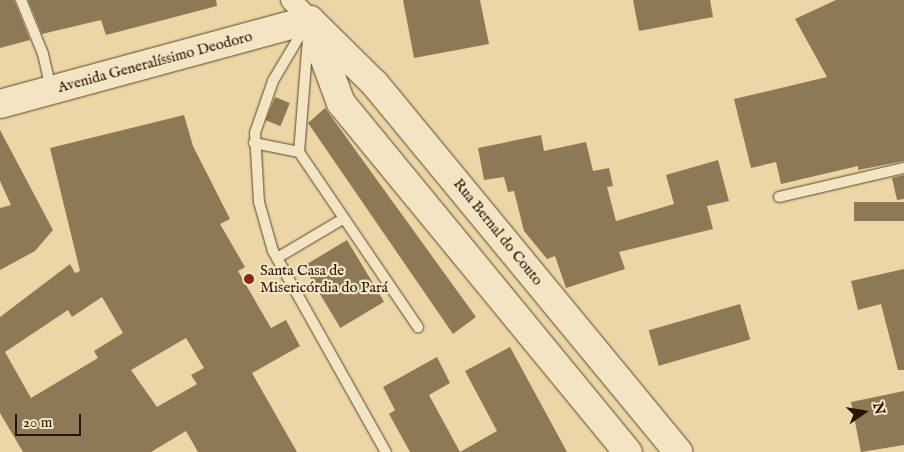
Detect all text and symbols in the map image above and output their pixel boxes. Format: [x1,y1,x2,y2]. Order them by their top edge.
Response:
street label: Avenida Generalíssimo Deodoro [56,27,254,97]
street label: Rua Bernal do Couto [449,175,547,289]
place label: Santa Casa de Misericórdia do Pará [260,261,388,296]
marker: Santa Casa de Misericórdia do Pará [242,272,256,286]
north arrow [839,387,889,437]
text: N [868,401,889,417]
scale bar [18,404,84,436]
text: 20 m [23,413,52,432]

